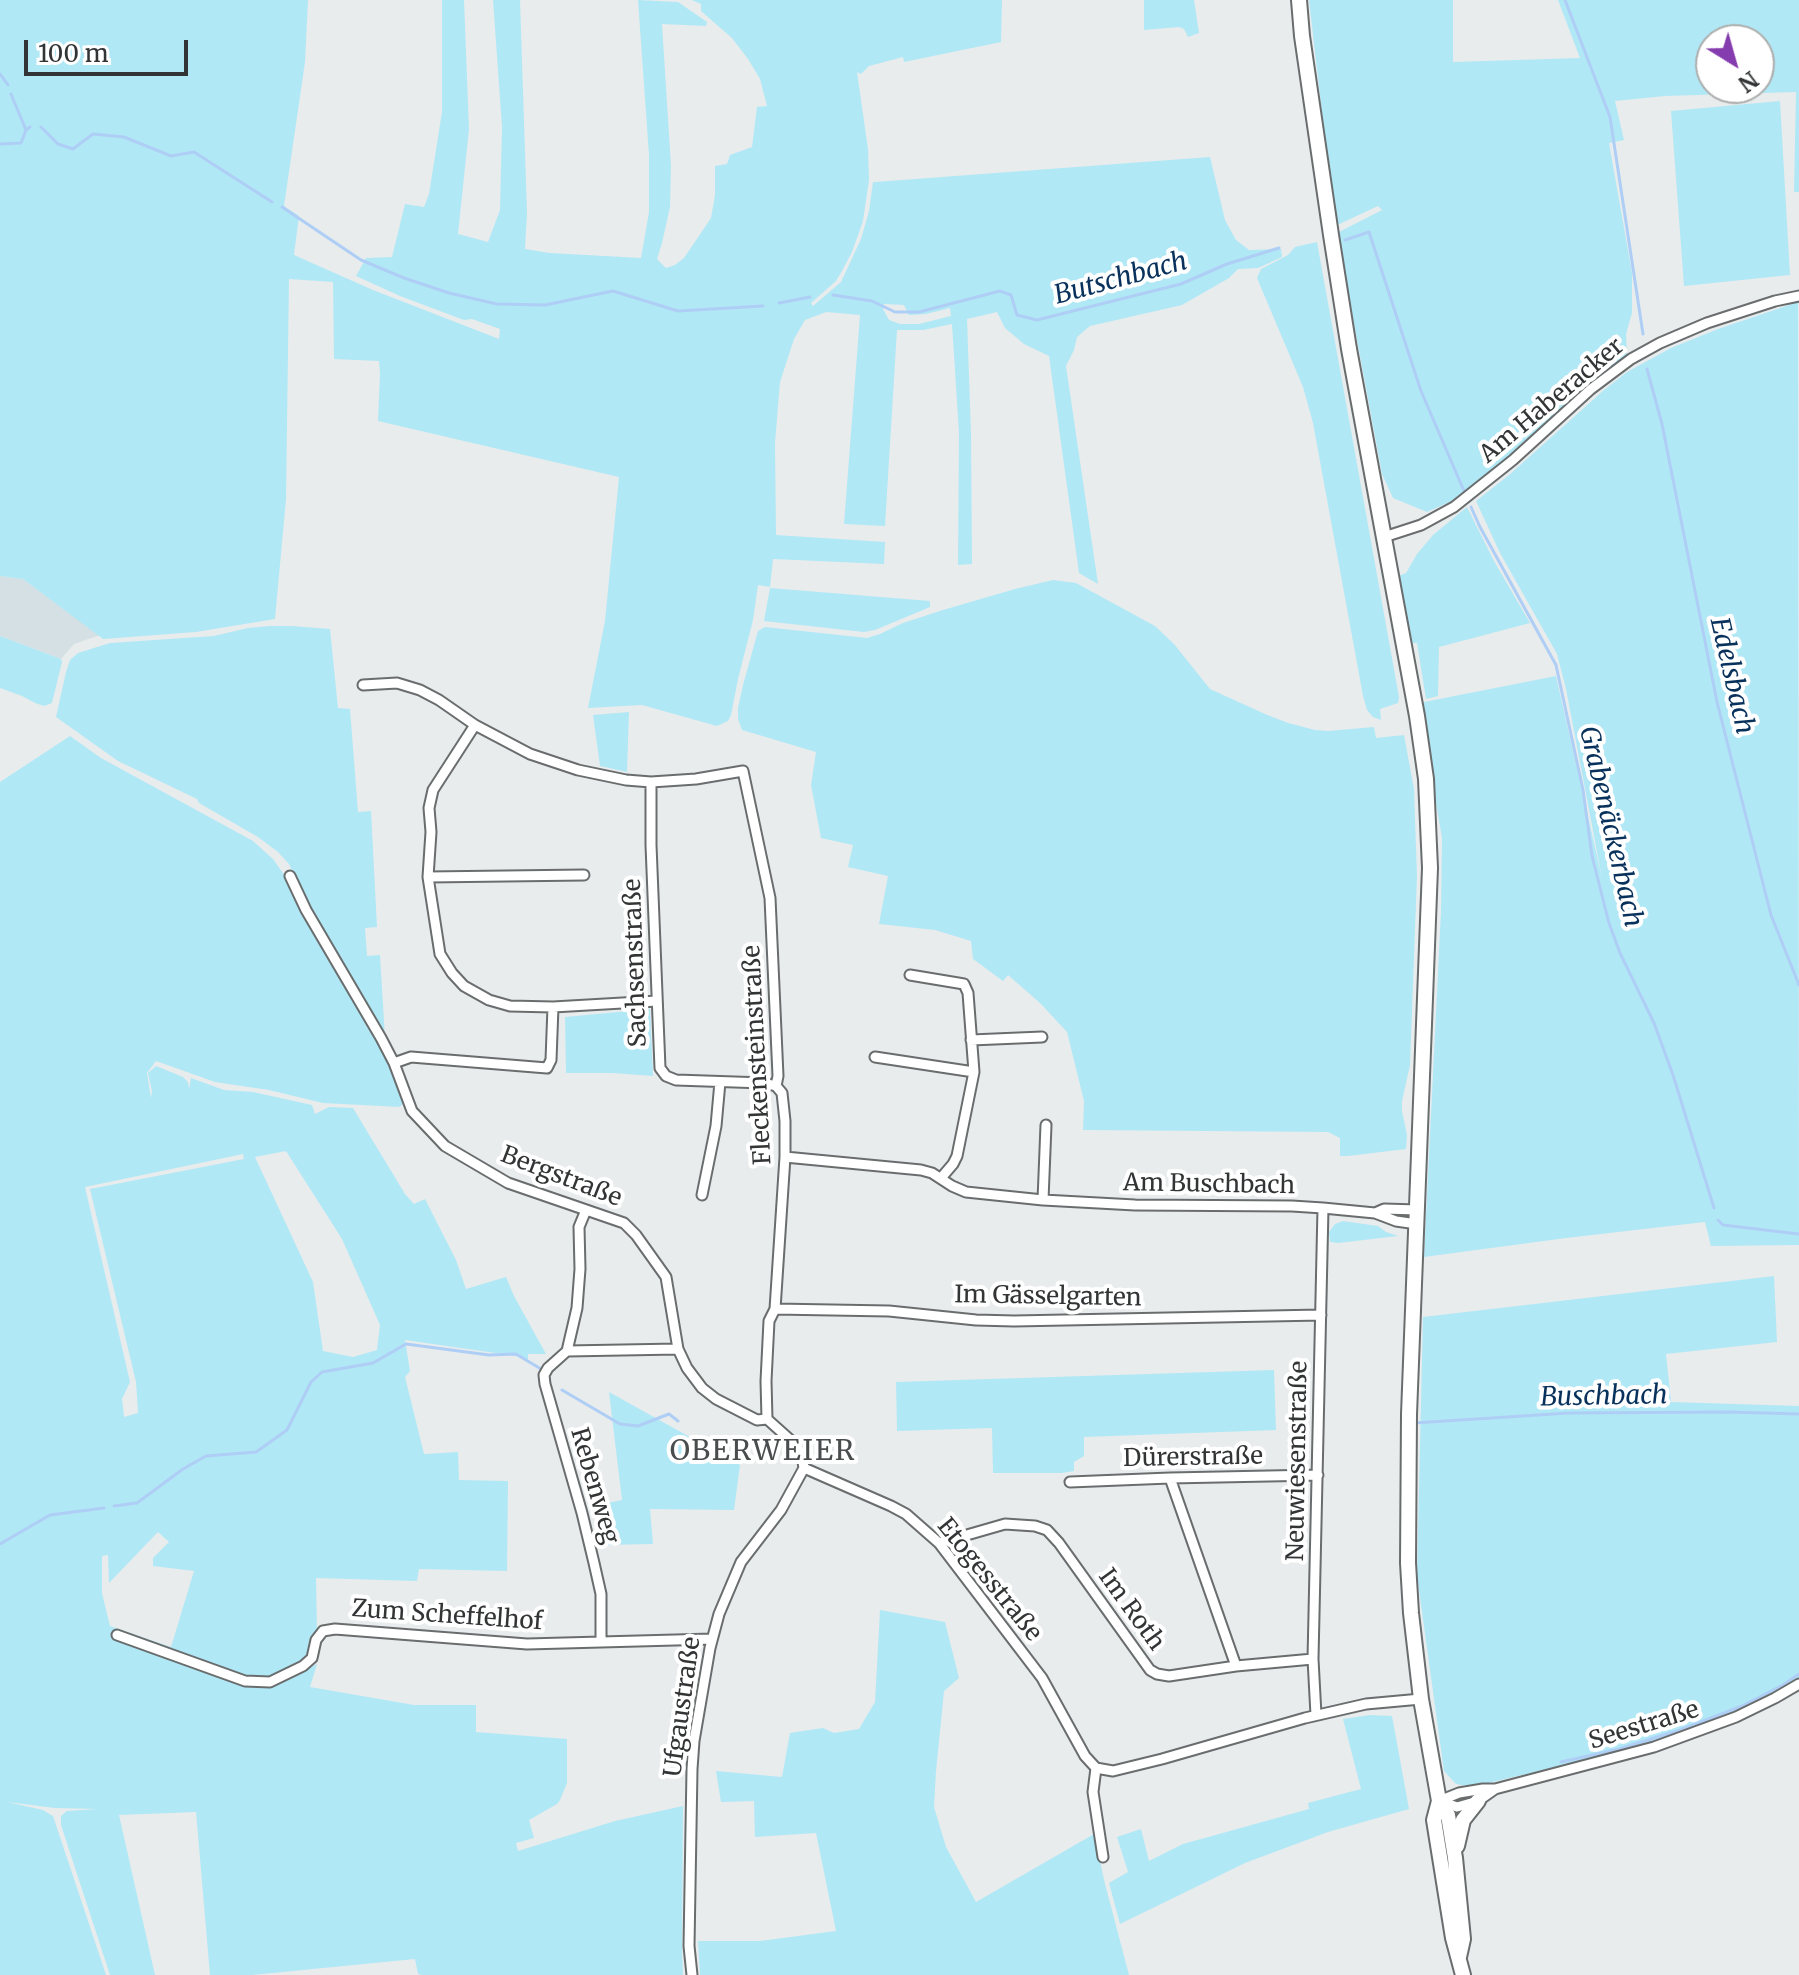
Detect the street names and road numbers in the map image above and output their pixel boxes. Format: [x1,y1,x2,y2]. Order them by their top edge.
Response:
street label: Am Haberacker [1474,332,1630,470]
street label: Sachsenstraße [619,878,653,1048]
street label: Fleckensteinstraße [738,944,778,1166]
street label: Bergstraße [496,1141,626,1213]
street label: Am Buschbach [1123,1169,1295,1201]
street label: Im Gässelgarten [954,1281,1142,1313]
street label: Neuwiesenstraße [1282,1361,1314,1561]
street label: Rebenweg [564,1425,624,1547]
street label: Dürerstraße [1123,1442,1263,1474]
street label: Etogesstraße [931,1513,1047,1647]
street label: Im Roth [1092,1564,1170,1656]
street label: Zum Scheffelhof [351,1595,543,1637]
street label: Ufgaustraße [659,1635,707,1779]
street label: Seestraße [1586,1696,1702,1756]

